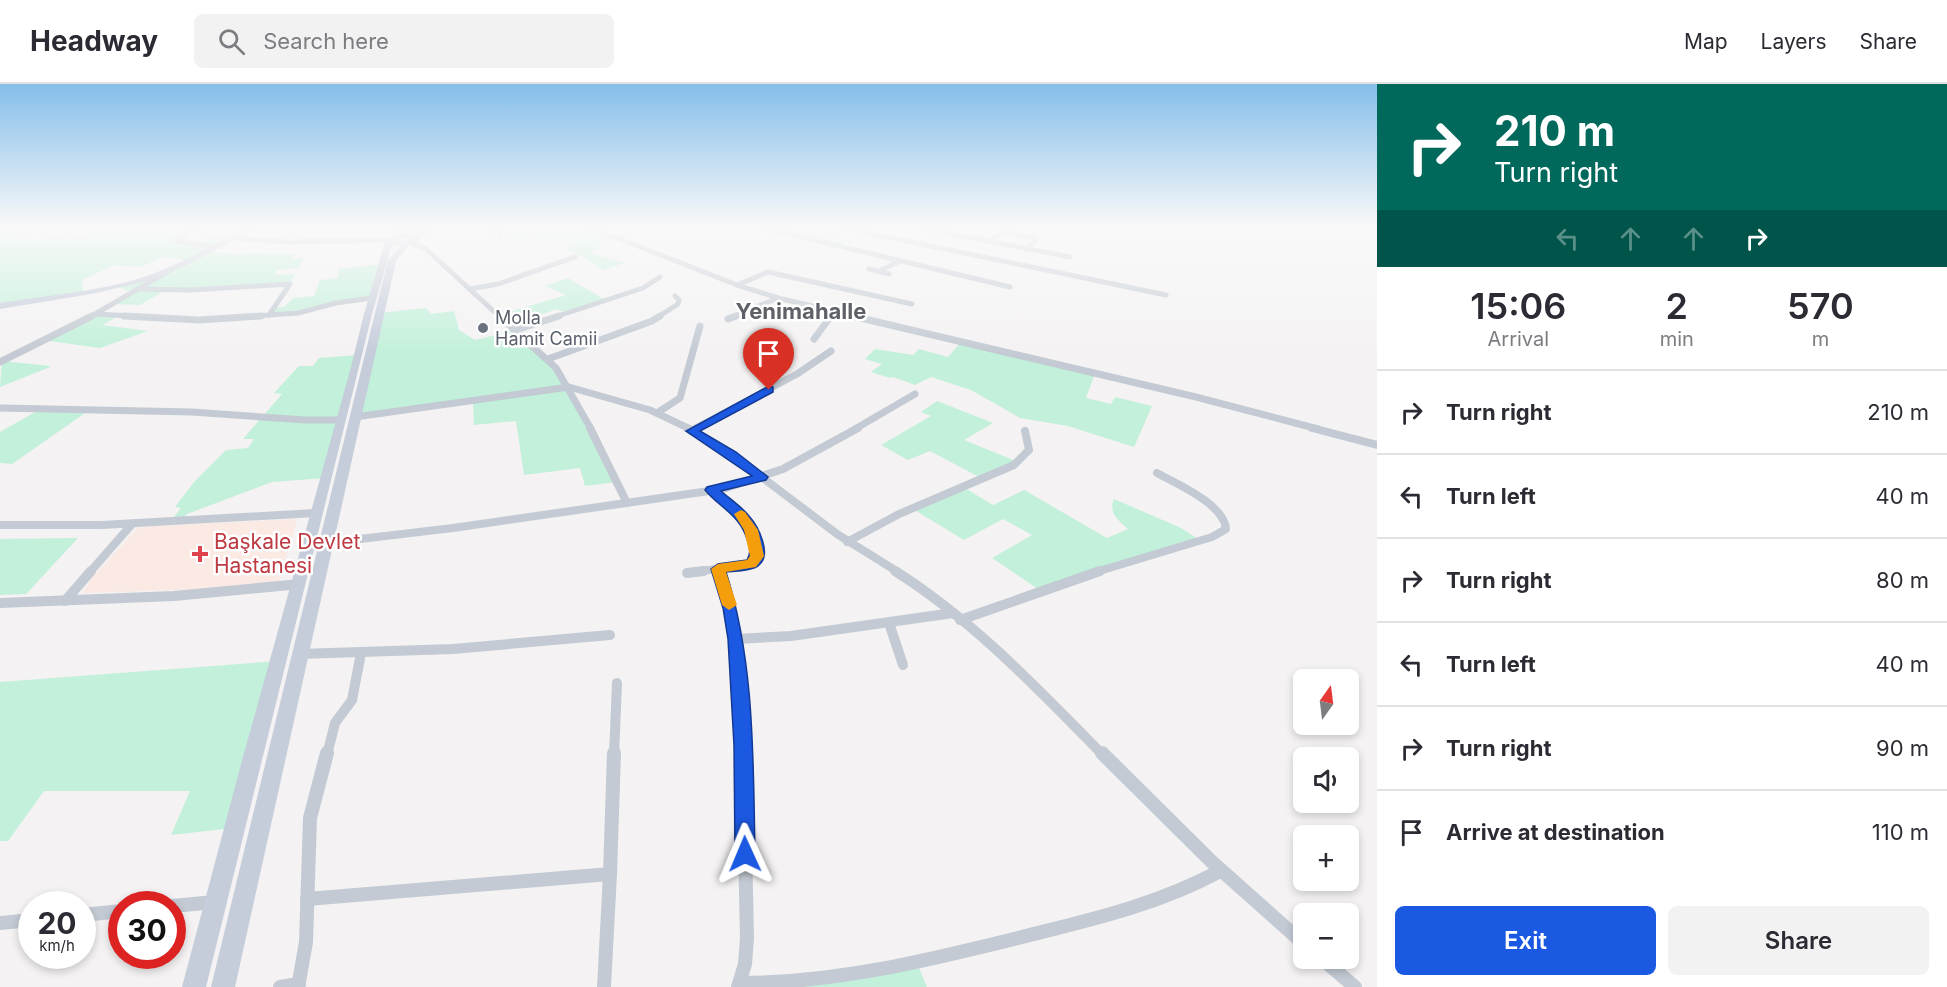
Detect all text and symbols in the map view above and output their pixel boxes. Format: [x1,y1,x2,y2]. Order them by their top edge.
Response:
search box [194,14,614,68]
text: Headway [30,24,158,58]
icon: search [215,25,248,58]
text: Search here [263,28,389,54]
text: Map [1684,29,1728,54]
text: Layers [1761,29,1827,54]
text: Share [1860,29,1917,54]
text: 210 m [1494,105,1615,156]
icon: right [1395,108,1473,186]
text: Turn right [1494,156,1618,189]
icon: left [1551,222,1584,255]
icon: ahead [1614,222,1647,255]
icon: ahead [1677,222,1710,255]
icon: right [1740,222,1773,255]
text: 15:06 [1470,284,1566,328]
text: 2 [1666,284,1688,328]
text: 570 [1787,284,1854,328]
district label: Yenimahalle [736,298,866,324]
place label: Molla Hamit Camii [495,307,597,349]
marker: Molla Hamit Camii [476,321,490,335]
text: Arrival [1488,327,1549,351]
text: min [1660,327,1694,351]
text: m [1812,327,1829,351]
pin [743,328,794,390]
icon: arrive [752,337,785,370]
icon: right [1395,396,1428,429]
text: Turn right [1446,399,1552,425]
text: 210 m [1867,399,1929,425]
icon: left [1395,480,1428,513]
text: Turn left [1446,483,1536,509]
text: 40 m [1875,483,1929,509]
place label: Başkale Devlet Hastanesi [214,529,360,578]
marker: Başkale Devlet Hastanesi [191,545,209,563]
icon: right [1395,564,1428,597]
text: Turn right [1446,567,1552,593]
text: 80 m [1876,567,1929,593]
icon: left [1395,648,1428,681]
text: Turn left [1446,651,1536,677]
text: 40 m [1875,651,1929,677]
north arrow [1293,669,1359,735]
map controls [1293,669,1359,969]
icon: right [1395,732,1428,765]
text: Turn right [1446,735,1552,761]
text: 90 m [1876,735,1929,761]
button: sound [1293,747,1359,813]
icon: arrive [1395,816,1428,849]
text: Arrive at destination [1446,819,1665,845]
text: 110 m [1872,819,1929,845]
position arrow [713,822,777,886]
button: + [1293,825,1359,891]
speed limit sign: 30 [108,891,186,969]
button: − [1293,903,1359,969]
text: 20 [37,905,77,941]
button: Exit [1395,906,1656,975]
button: Share [1668,906,1929,975]
text: km/h [39,936,75,955]

